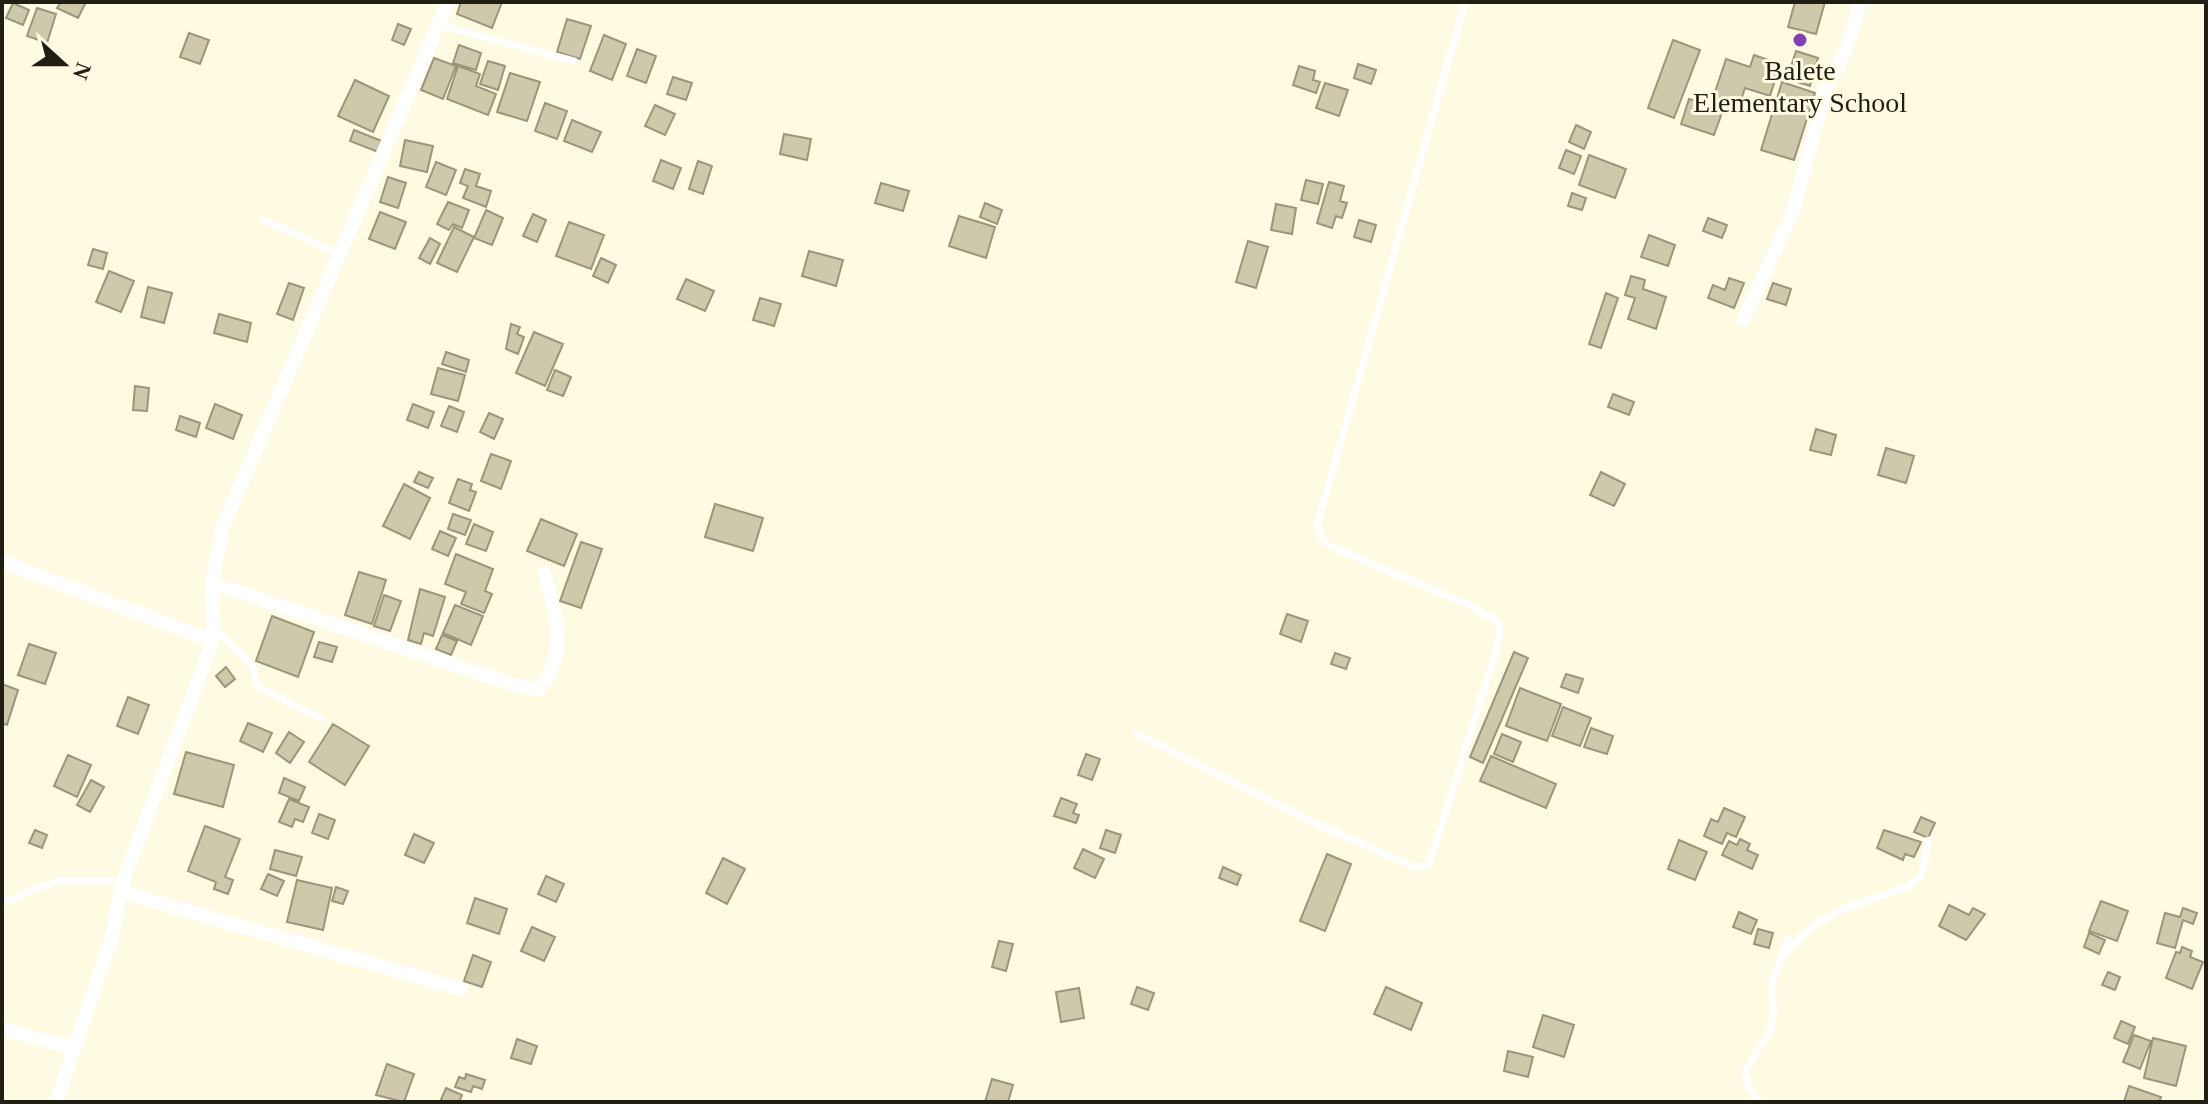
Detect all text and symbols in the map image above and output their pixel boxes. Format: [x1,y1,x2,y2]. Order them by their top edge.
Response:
north arrow [24,24,104,104]
marker: Balete Elementary School [1791,31,1809,49]
place label: Balete Elementary School [1693,55,1907,118]
text: N [68,59,97,83]

